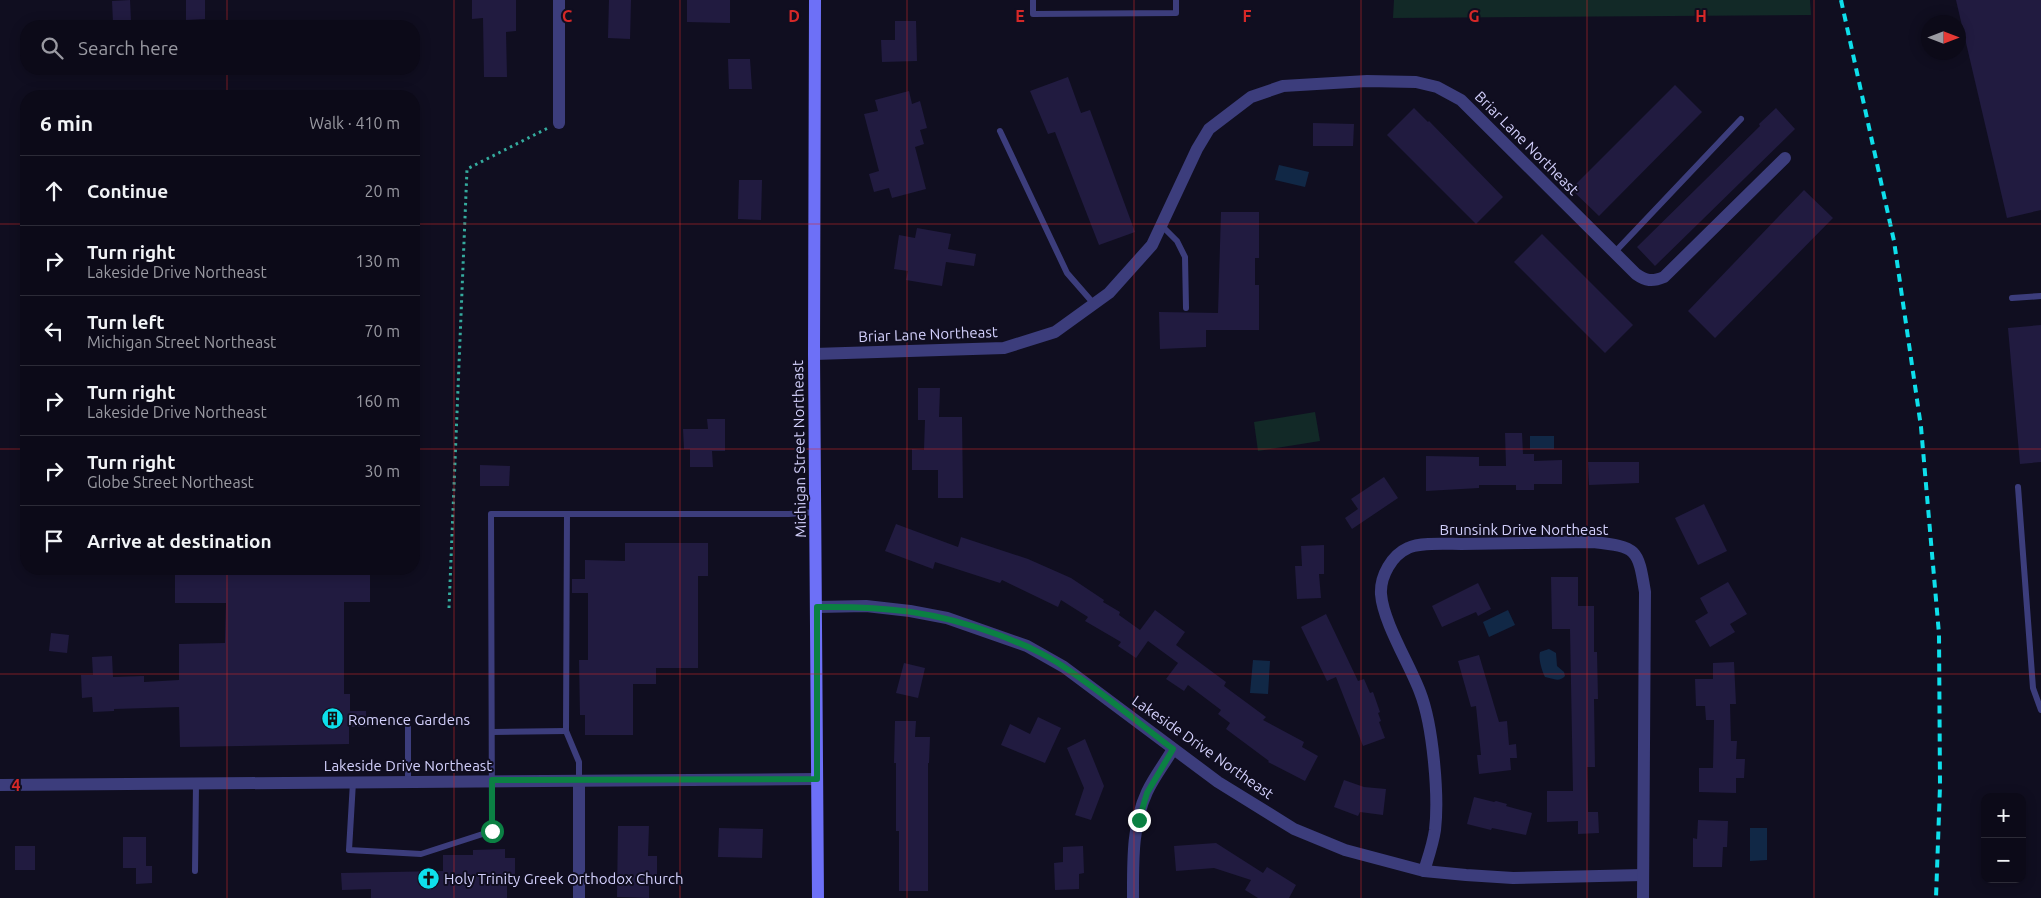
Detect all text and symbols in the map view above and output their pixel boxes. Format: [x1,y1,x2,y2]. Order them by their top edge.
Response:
text: C [562,7,572,25]
text: D [788,7,800,25]
text: E [1015,7,1025,25]
text: F [1243,7,1252,25]
text: G [1468,7,1480,25]
text: H [1695,7,1707,25]
north arrow [1921,15,1966,60]
search box [20,20,420,75]
icon: search [38,34,66,62]
text: Search here [78,37,178,59]
street label: Briar Lane Northeast [1472,88,1582,198]
text: 6 min [40,111,93,135]
text: Walk · 410 m [309,114,400,132]
icon: ahead [40,177,68,205]
text: Continue [87,180,168,202]
text: 20 m [364,182,400,200]
text: Turn right [87,241,175,263]
icon: right [40,247,68,275]
text: 130 m [355,252,400,270]
text: Lakeside Drive Northeast [87,263,267,281]
text: Turn left [87,311,165,333]
icon: left [40,317,68,345]
text: 70 m [364,322,400,340]
street label: Briar Lane Northeast [858,323,998,345]
text: Michigan Street Northeast [87,333,276,351]
street label: Michigan Street Northeast [789,360,809,538]
text: Turn right [87,381,175,403]
icon: right [40,387,68,415]
text: 160 m [355,392,400,410]
text: Lakeside Drive Northeast [87,403,267,421]
text: Turn right [87,451,175,473]
icon: right [40,457,68,485]
text: 30 m [364,462,400,480]
text: Globe Street Northeast [87,473,254,491]
street label: Brunsink Drive Northeast [1440,521,1609,538]
icon: arrive [40,527,68,555]
text: Arrive at destination [87,530,272,552]
street label: Lakeside Drive Northeast [1129,692,1277,802]
building icon: Romence Gardens [320,707,344,731]
place label: Romence Gardens [348,711,470,728]
street label: Lakeside Drive Northeast [324,757,492,774]
text: 4 [11,776,21,794]
map controls [1981,793,2026,883]
button: + [1981,793,2026,838]
route end [1128,809,1151,832]
route start [481,820,504,843]
button: − [1981,838,2026,883]
church icon: Holy Trinity Greek Orthodox Church [416,866,440,890]
place label: Holy Trinity Greek Orthodox Church [444,870,683,887]

